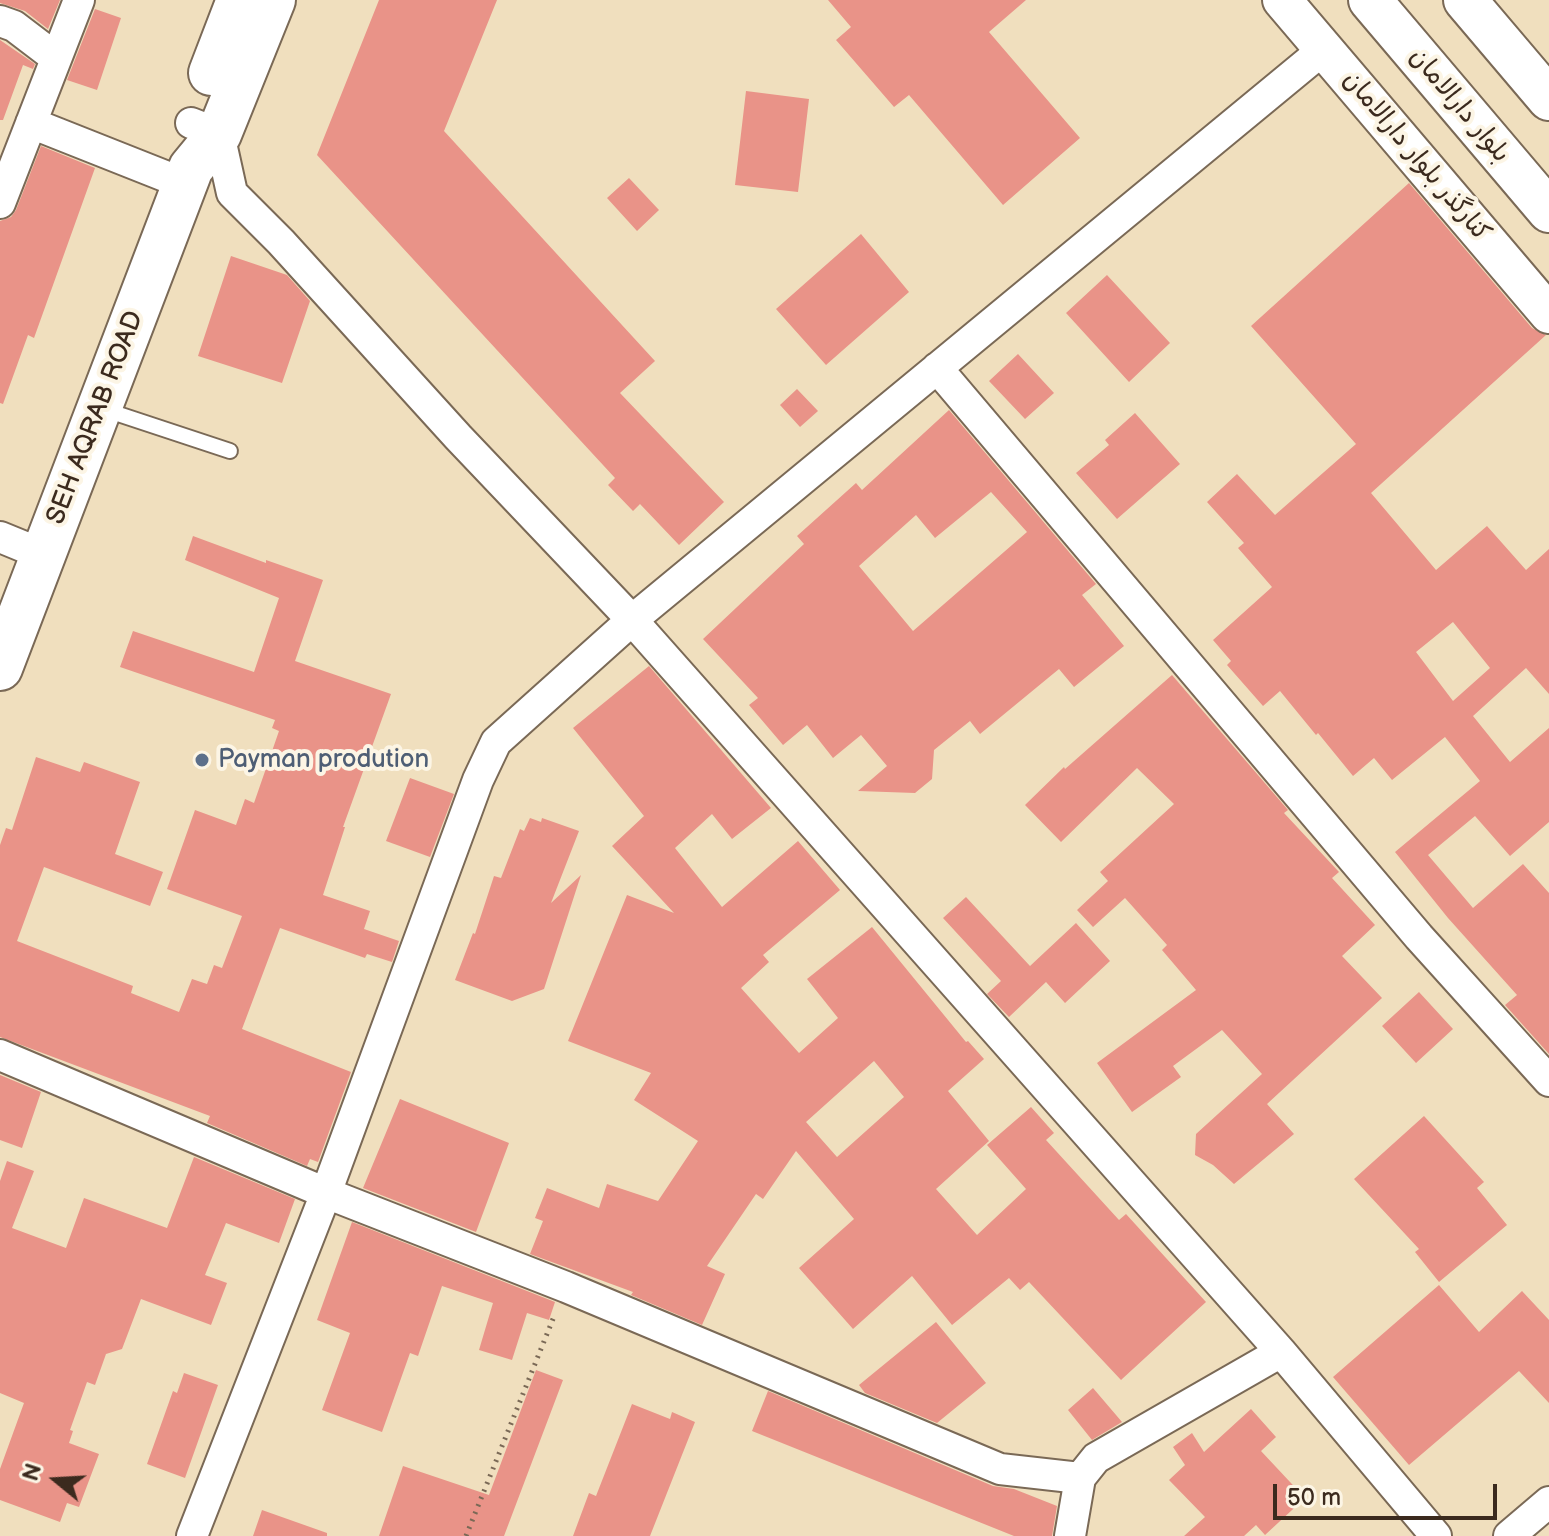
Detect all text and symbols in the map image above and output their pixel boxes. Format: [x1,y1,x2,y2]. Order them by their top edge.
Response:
street label: بلوار دارالامان [1402,42,1516,170]
street label: کنارگذر بلوار دارالامان [1336,65,1496,249]
street label: SEH AQRAB ROAD [41,307,151,529]
place label: Payman prodution [218,744,429,776]
marker: Payman prodution [193,751,211,769]
north arrow [16,1440,96,1520]
text: N [17,1460,48,1484]
scale bar [1277,1468,1501,1518]
text: 50 m [1287,1483,1341,1512]

